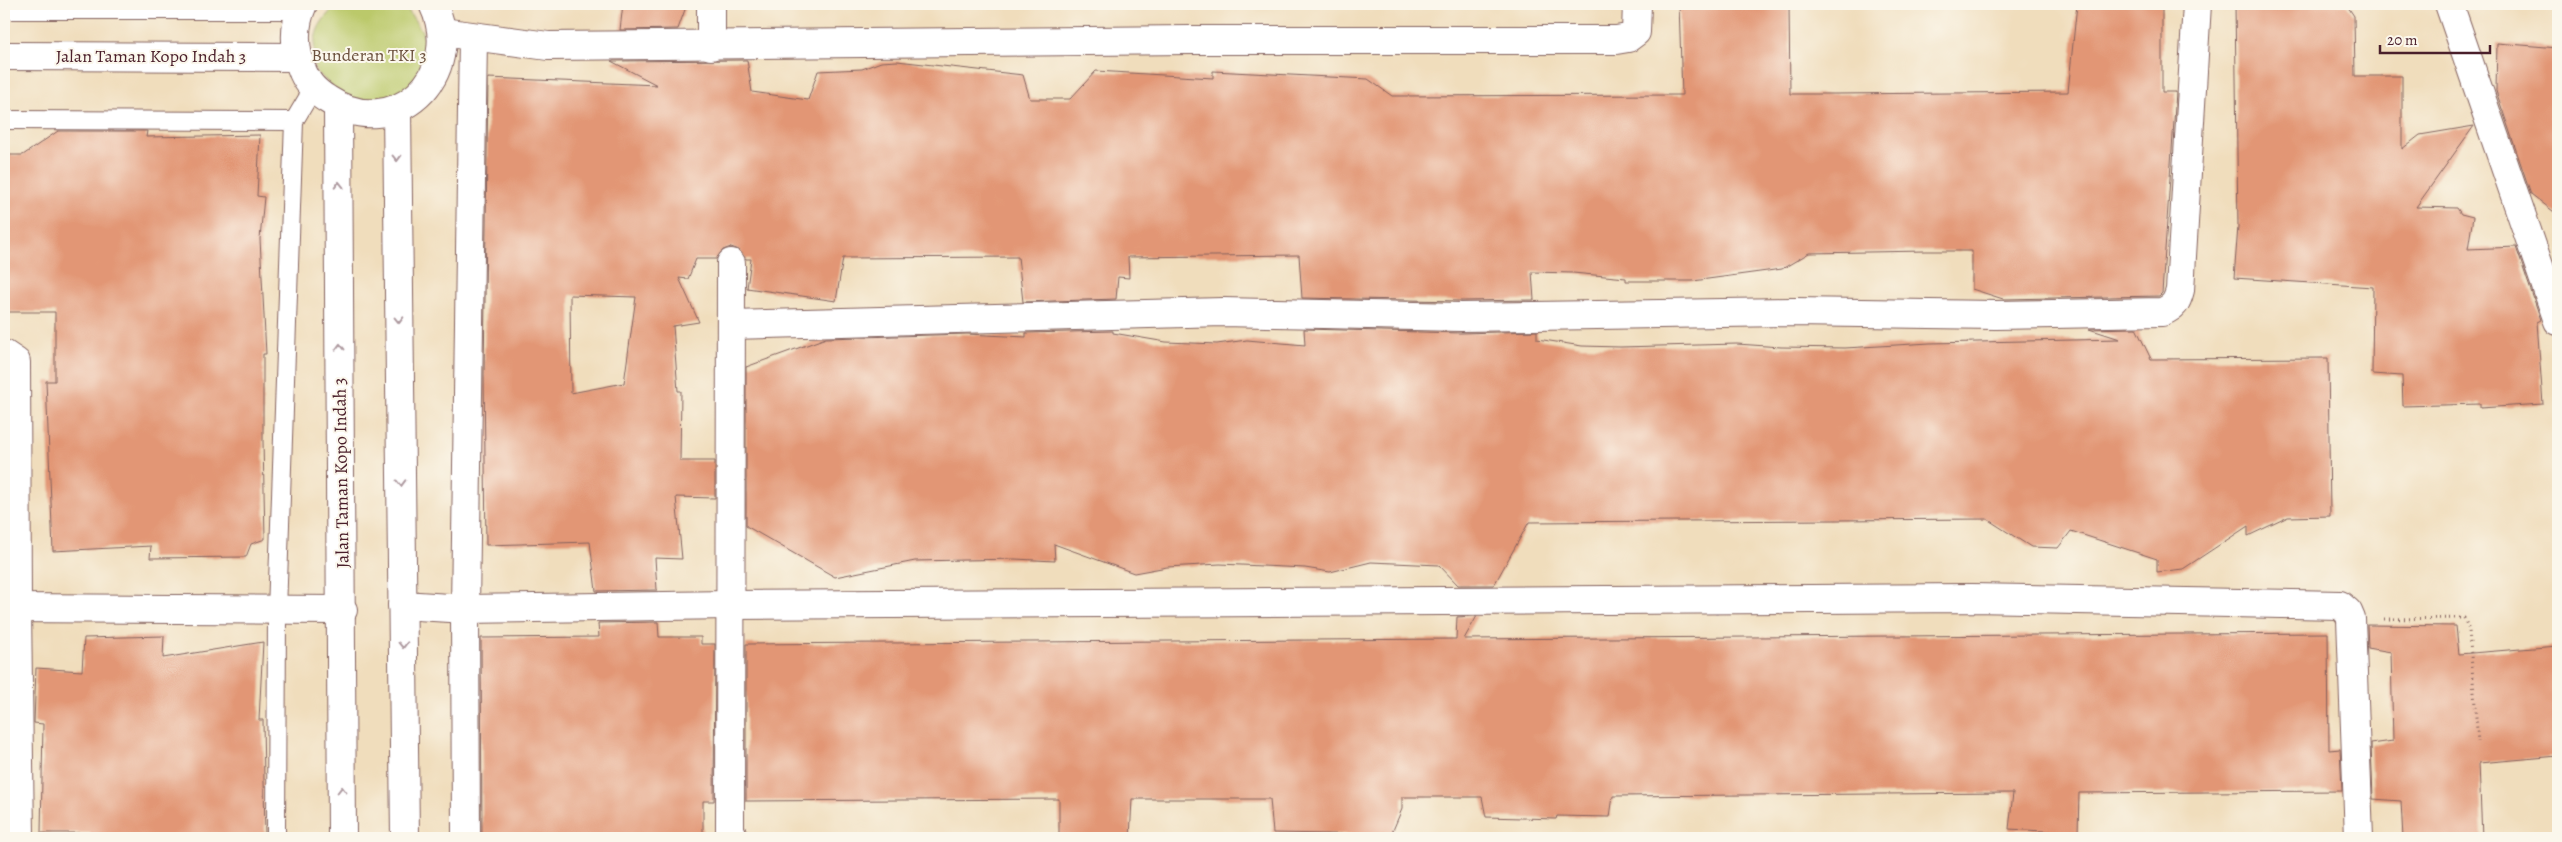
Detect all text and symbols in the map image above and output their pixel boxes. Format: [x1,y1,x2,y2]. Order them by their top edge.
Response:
scale bar [2380,22,2490,54]
text: 20 m [2387,30,2418,50]
park label: Bunderan TKI 3 [311,43,427,67]
street label: Jalan Taman Kopo Indah 3 [56,44,246,68]
one-way arrow [392,154,402,162]
one-way arrow [334,180,344,188]
one-way arrow [394,316,404,324]
one-way arrow [335,343,345,350]
street label: Jalan Taman Kopo Indah 3 [327,377,355,569]
one-way arrow [396,479,406,487]
one-way arrow [398,642,408,649]
one-way arrow [337,785,347,793]

